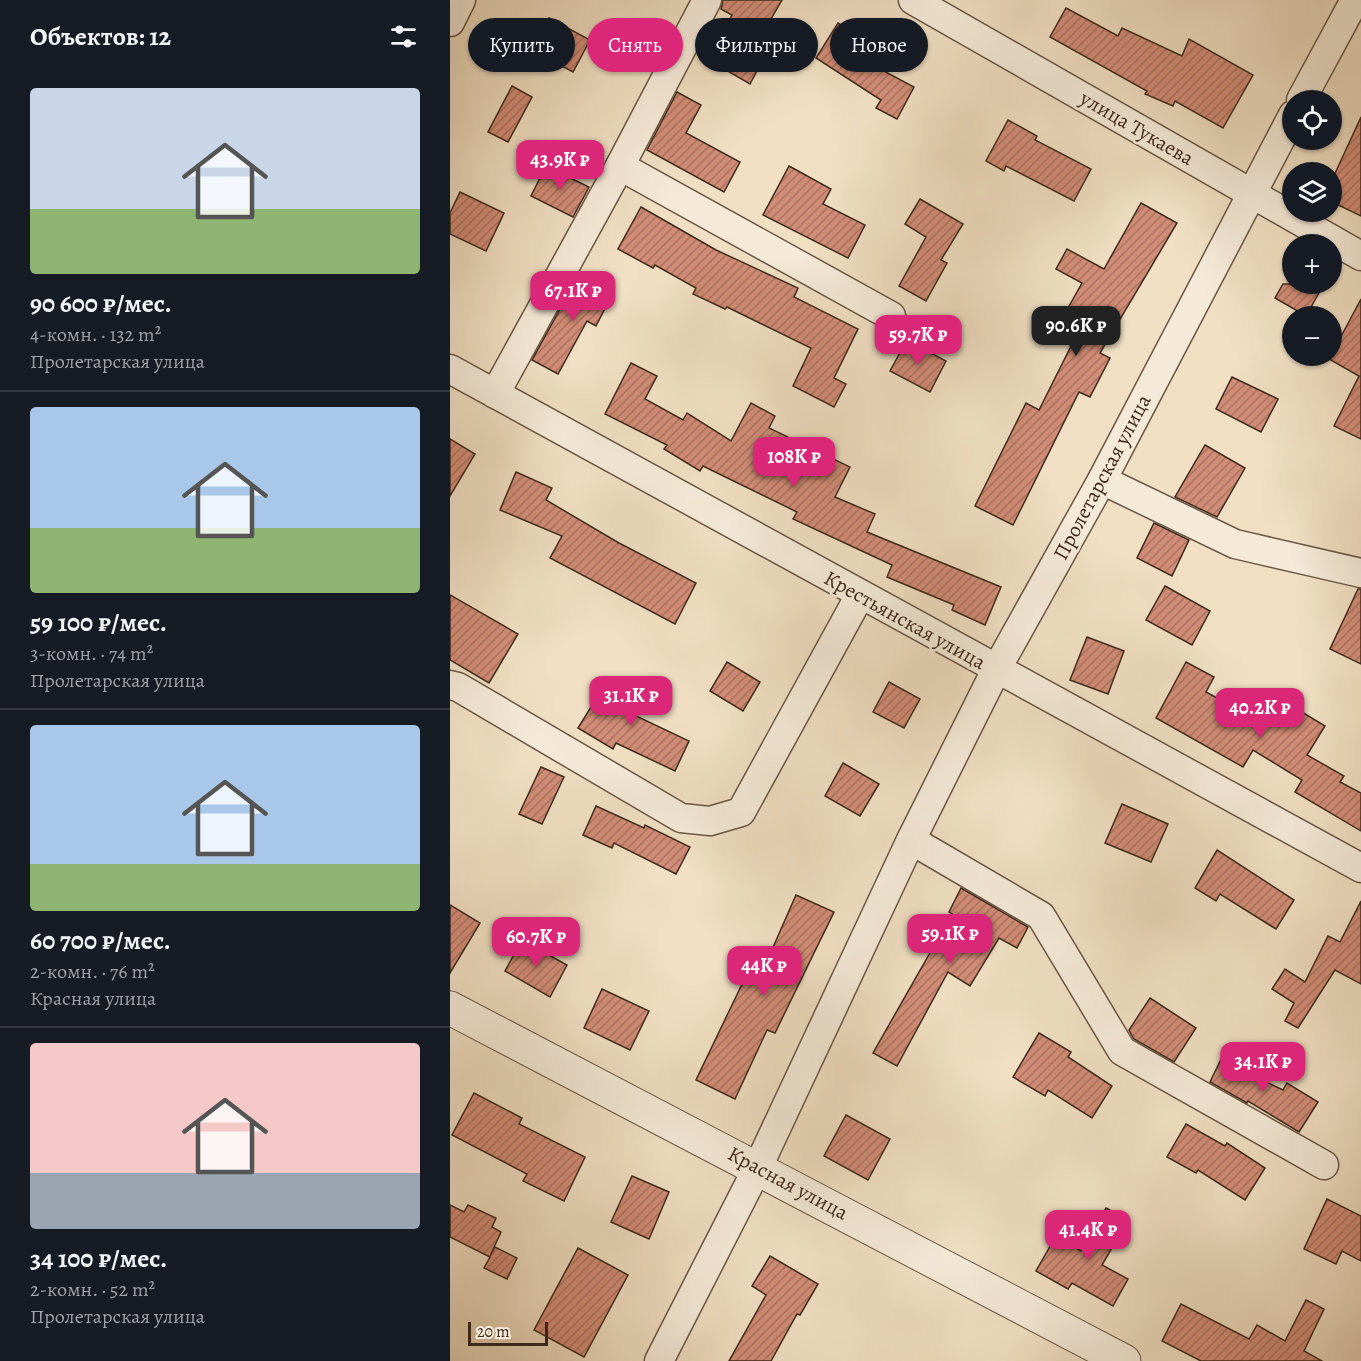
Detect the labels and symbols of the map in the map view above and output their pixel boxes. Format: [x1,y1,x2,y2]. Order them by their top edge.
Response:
street label: улица Тукаева [1074,84,1199,172]
pin: 43.9K ₽ [505,140,615,191]
pin: 67.1K ₽ [518,271,628,322]
pin: 90.6K ₽ [1021,306,1131,357]
pin: 59.7K ₽ [863,315,973,366]
street label: Пролетарская улица [1046,389,1158,565]
pin: 108K ₽ [745,437,843,488]
street label: Крестьянская улица [819,564,991,676]
pin: 31.1K ₽ [576,676,686,727]
pin: 40.2K ₽ [1205,688,1315,739]
pin: 59.1K ₽ [895,914,1005,965]
pin: 60.7K ₽ [481,917,591,968]
pin: 44K ₽ [722,946,806,997]
pin: 34.1K ₽ [1208,1042,1318,1093]
street label: Красная улица [723,1140,853,1227]
pin: 41.4K ₽ [1033,1210,1143,1261]
scale bar [468,1319,548,1346]

